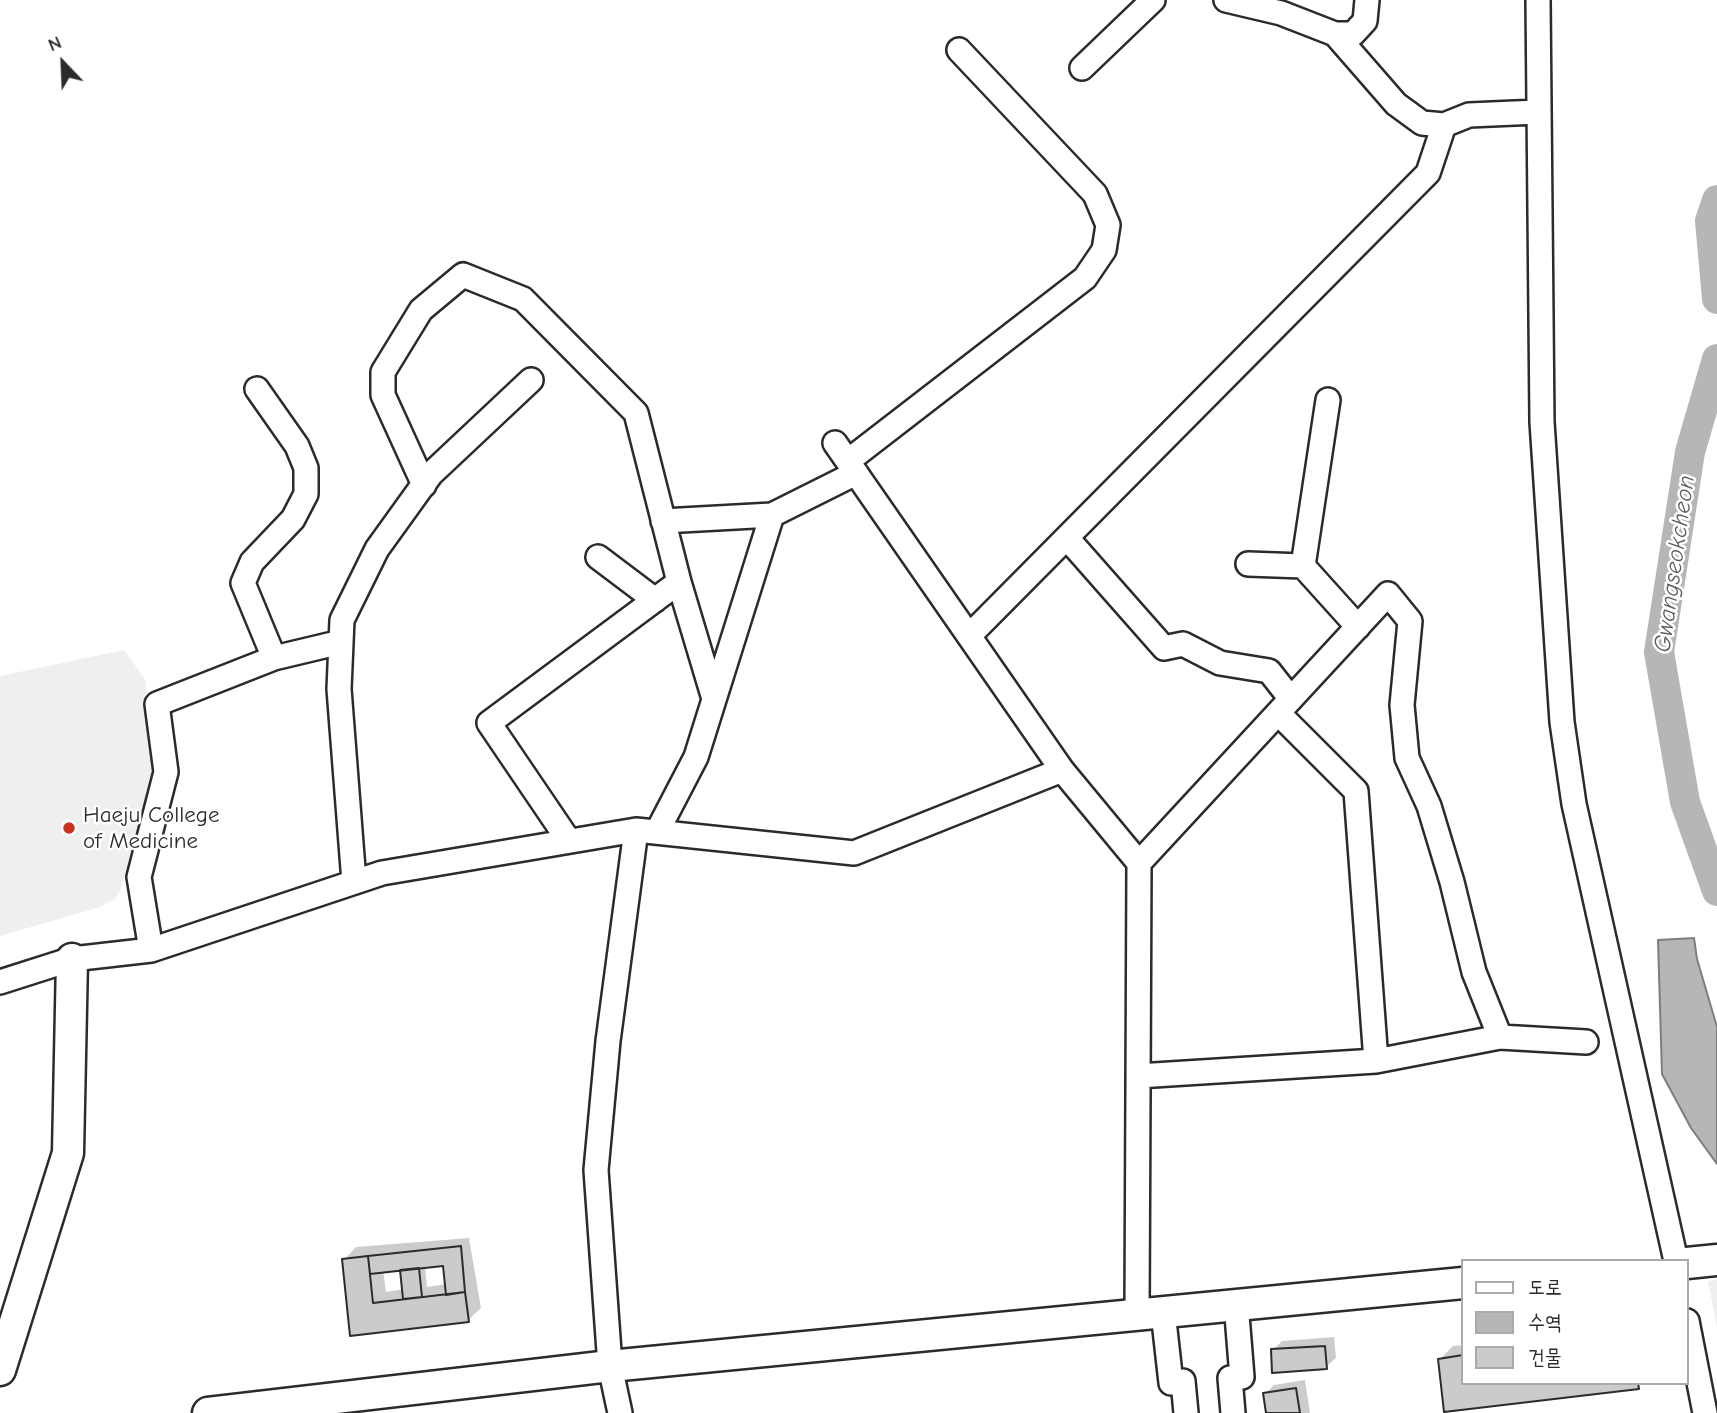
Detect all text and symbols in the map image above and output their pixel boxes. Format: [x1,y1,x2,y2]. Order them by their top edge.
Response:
north arrow [28,28,98,98]
text: N [45,31,65,56]
water label: Gwangseokcheon [1648,474,1702,654]
place label: Haeju College of Medicine [83,801,219,855]
marker: Haeju College of Medicine [61,820,77,836]
legend [1462,1259,1689,1385]
text: 도로 [1528,1275,1562,1299]
text: 수역 [1528,1310,1562,1334]
text: 건물 [1528,1345,1562,1369]

